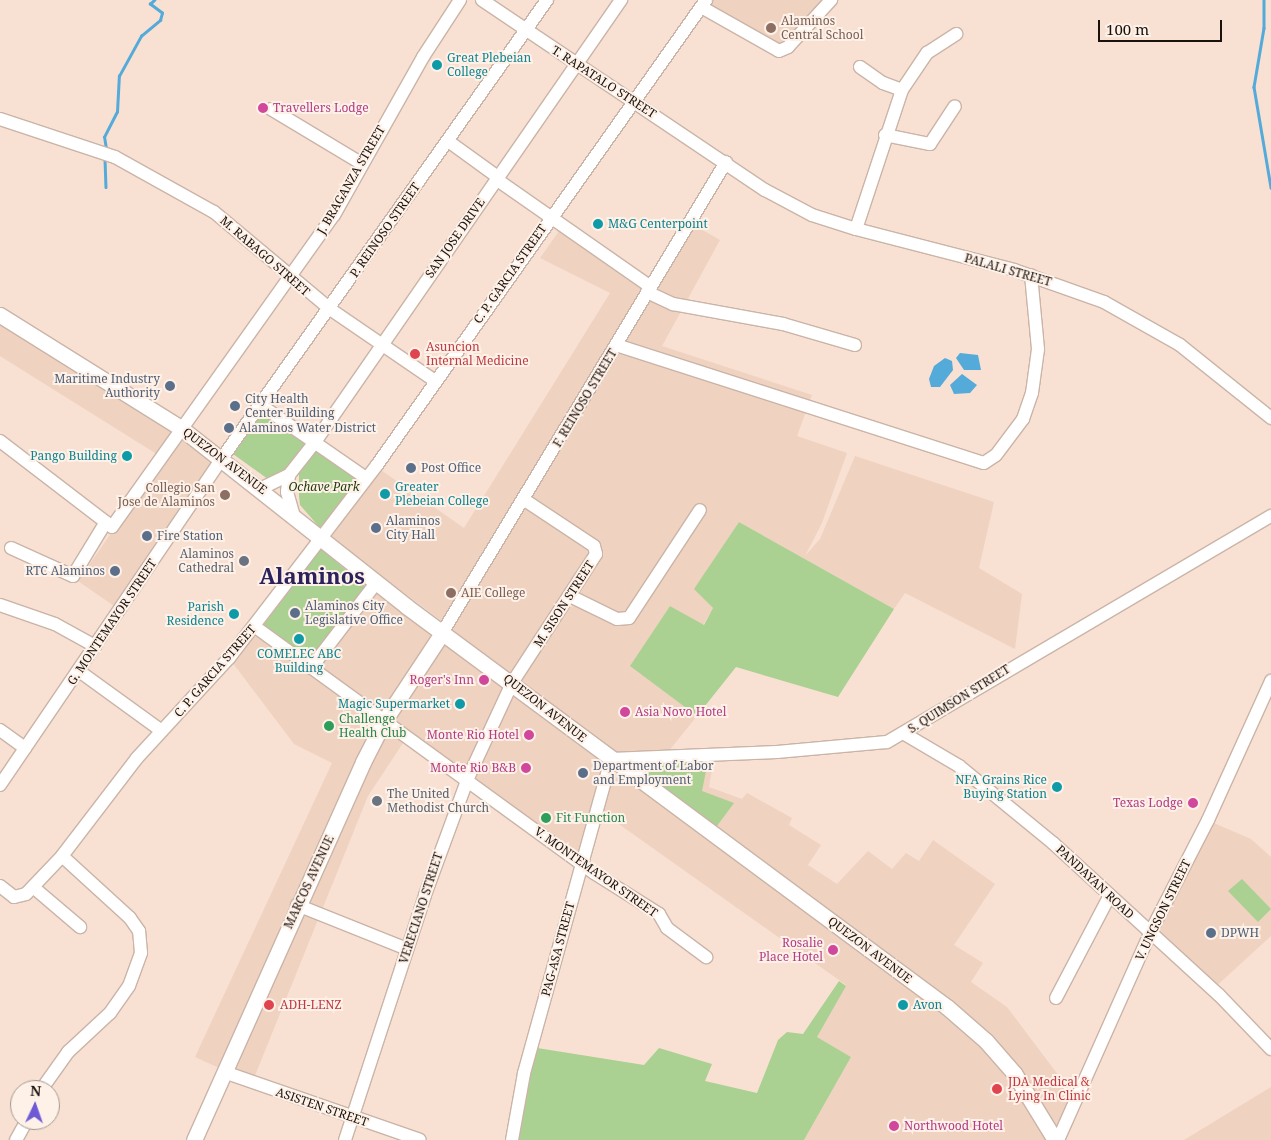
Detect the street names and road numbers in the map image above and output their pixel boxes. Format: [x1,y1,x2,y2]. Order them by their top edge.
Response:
street label: T. RAPATALO STREET [549,43,659,121]
street label: J. BRAGANZA STREET [314,123,388,237]
street label: P. REINOSO STREET [347,180,423,280]
street label: SAN JOSE DRIVE [422,195,488,281]
street label: M. RABAGO STREET [217,213,313,299]
street label: C. P. GARCIA STREET [470,222,550,326]
street label: PALALI STREET [963,251,1053,289]
street label: F. REINOSO STREET [550,346,620,450]
street label: QUEZON AVENUE [180,425,270,497]
street label: G. MONTEMAYOR STREET [64,556,160,688]
street label: M. SISON STREET [531,558,597,650]
street label: C. P. GARCIA STREET [171,622,259,720]
street label: S. QUIMSON STREET [905,662,1013,736]
street label: QUEZON AVENUE [501,671,589,745]
street label: V. MONTEMAYOR STREET [532,824,660,920]
street label: MARCOS AVENUE [281,833,337,931]
street label: PANDAYAN ROAD [1053,842,1137,922]
street label: VERECIANO STREET [396,851,446,965]
street label: V. UNGSON STREET [1132,857,1194,963]
street label: PAG-ASA STREET [538,900,578,998]
street label: QUEZON AVENUE [825,914,915,986]
street label: ASISTEN STREET [274,1084,370,1130]

